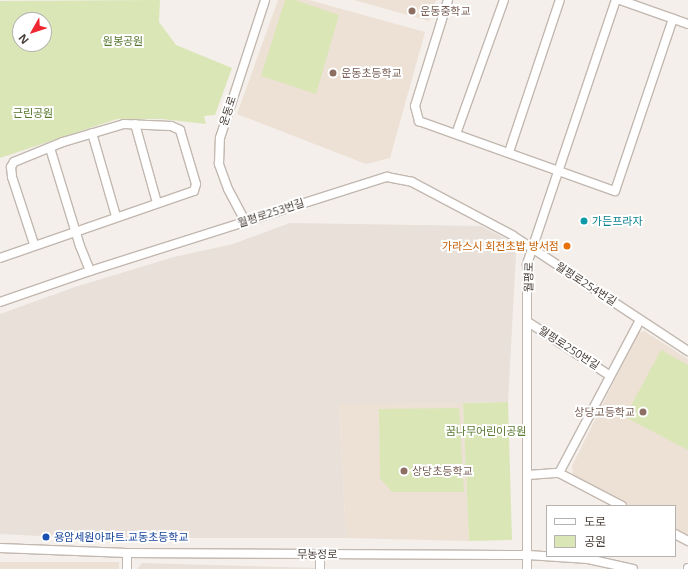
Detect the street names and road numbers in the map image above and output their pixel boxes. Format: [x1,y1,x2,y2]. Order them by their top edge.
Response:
street label: 운동로 [217,95,239,127]
street label: 월평로253번길 [236,196,306,230]
street label: 월평로254번길 [553,260,619,308]
street label: 월평로 [522,262,536,292]
street label: 월평로250번길 [536,324,602,372]
street label: 무농정로 [297,547,337,561]

